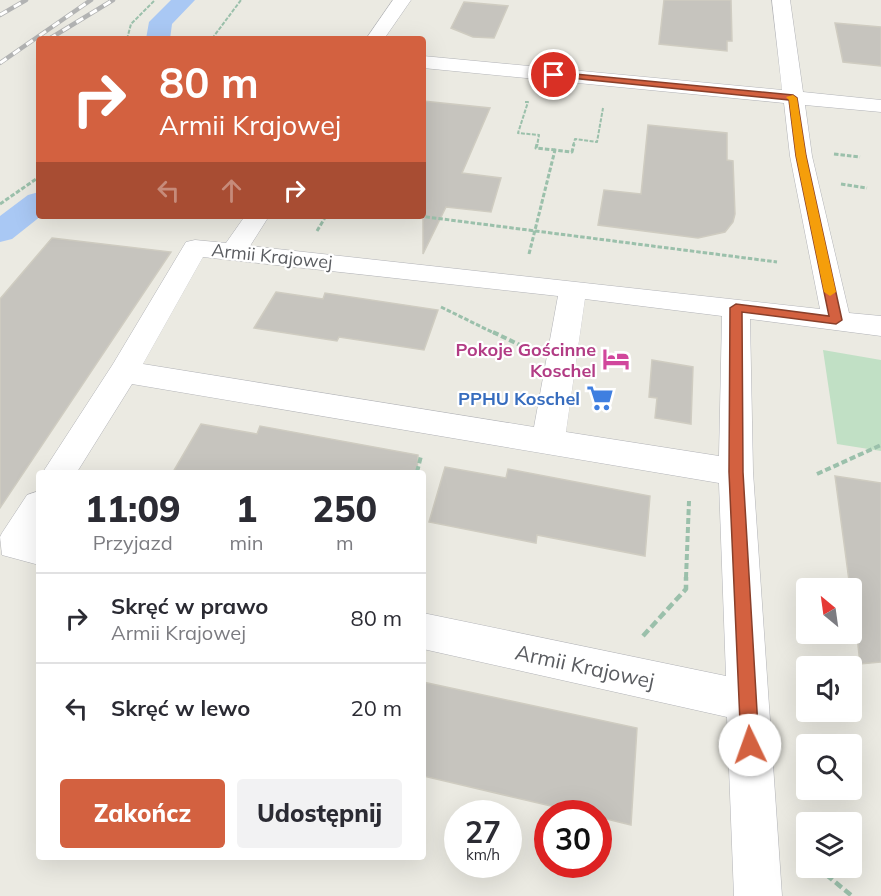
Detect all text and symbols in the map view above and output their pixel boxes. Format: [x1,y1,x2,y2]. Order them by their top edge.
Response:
pin [528,49,579,100]
text: 80 m [159,56,259,109]
icon: arrive [537,58,570,91]
icon: right [60,60,138,138]
text: Armii Krajowej [159,108,341,142]
icon: left [152,174,185,207]
icon: ahead [215,174,248,207]
icon: right [278,174,311,207]
street label: Armii Krajowej [210,238,334,274]
place label: Pokoje Gościnne Koschel [456,338,596,382]
hotel icon: Pokoje Gościnne Koschel [601,344,631,374]
supermarket icon: PPHU Koschel [585,383,615,413]
place label: PPHU Koschel [458,387,580,410]
text: 11:09 [85,486,181,531]
text: 1 [236,486,257,531]
text: 250 [312,486,377,531]
text: Przyjazd [93,530,173,555]
text: min [229,530,264,555]
text: m [336,530,354,555]
north arrow [796,578,862,644]
map controls [796,578,862,878]
text: Skręć w prawo [111,592,268,620]
icon: right [60,602,93,635]
text: 80 m [351,604,402,632]
text: Armii Krajowej [111,620,246,645]
street label: Armii Krajowej [513,639,657,693]
button: sound [796,656,862,722]
icon: left [60,692,93,725]
text: Skręć w lewo [111,694,250,722]
text: 20 m [351,694,402,722]
position arrow [718,713,782,777]
button: search [796,734,862,800]
button: Zakończ [60,779,225,848]
button: Udostępnij [237,779,402,848]
speed limit sign: 30 [534,800,612,878]
button: layers [796,812,862,878]
text: 27 [465,813,501,851]
text: km/h [466,845,500,864]

